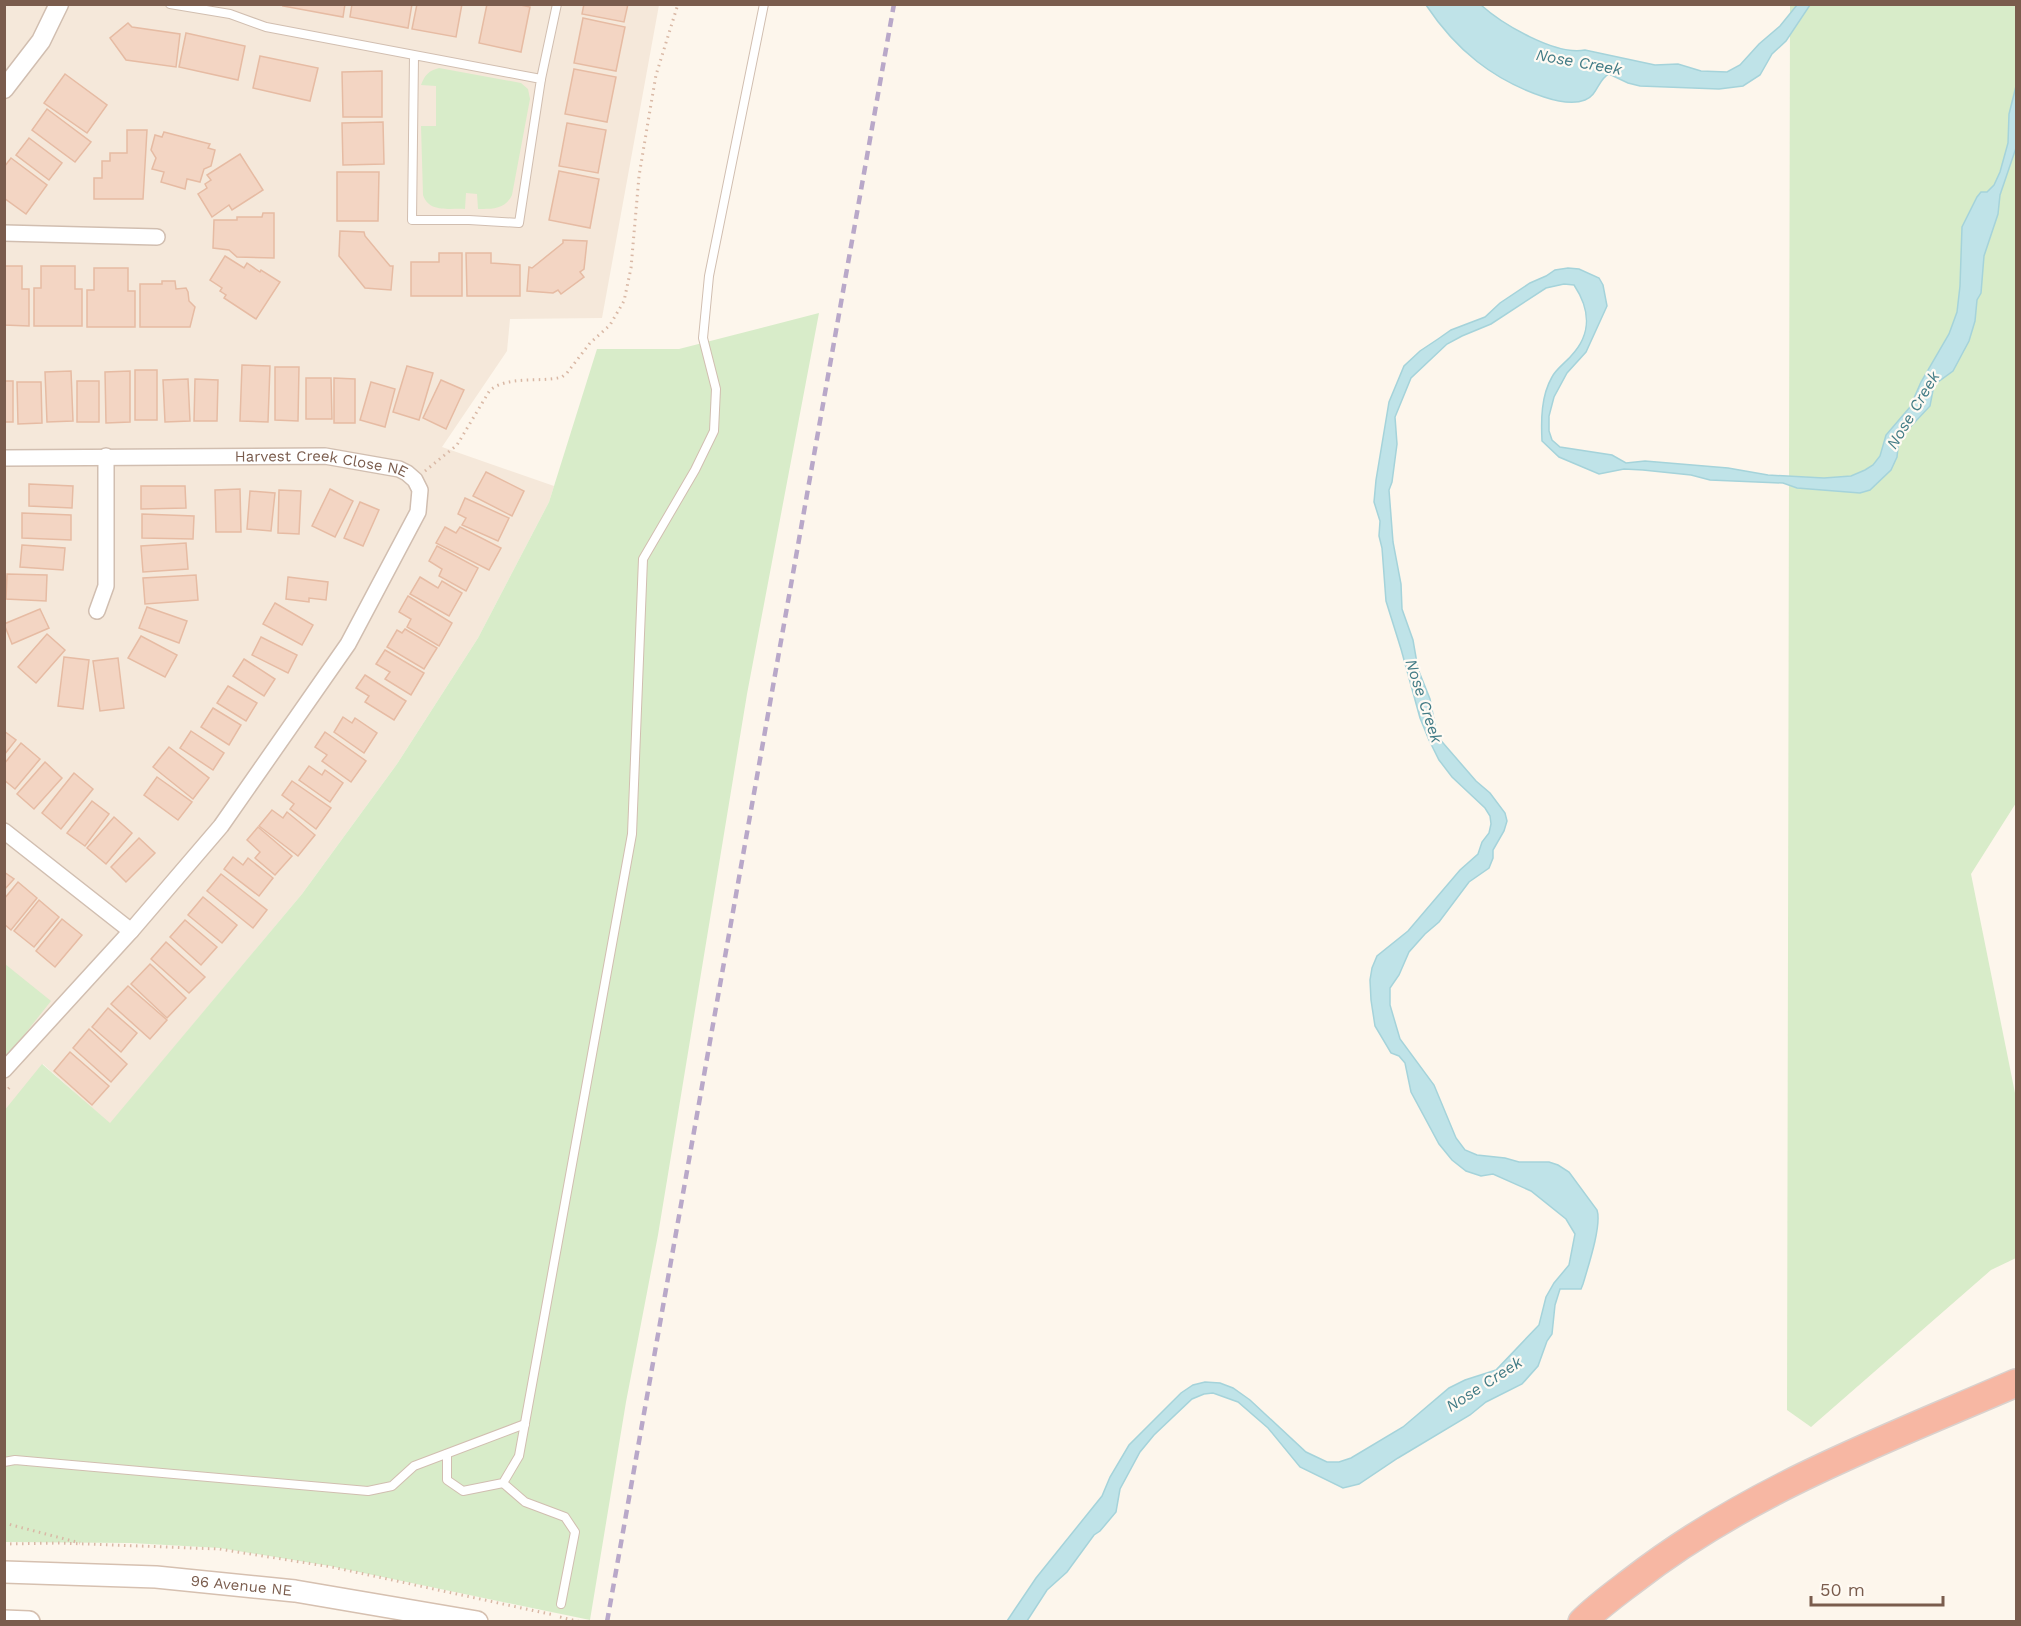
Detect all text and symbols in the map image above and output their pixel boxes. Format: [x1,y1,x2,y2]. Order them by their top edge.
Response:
water label: Nose Creek [1534,45,1625,79]
water label: Nose Creek [1882,367,1944,452]
street label: Harvest Creek Close NE [235,446,411,481]
water label: Nose Creek [1402,657,1447,747]
water label: Nose Creek [1442,1352,1527,1416]
scale bar [1811,1569,1943,1607]
street label: 96 Avenue NE [190,1572,293,1600]
text: 50 m [1820,1579,1865,1600]

